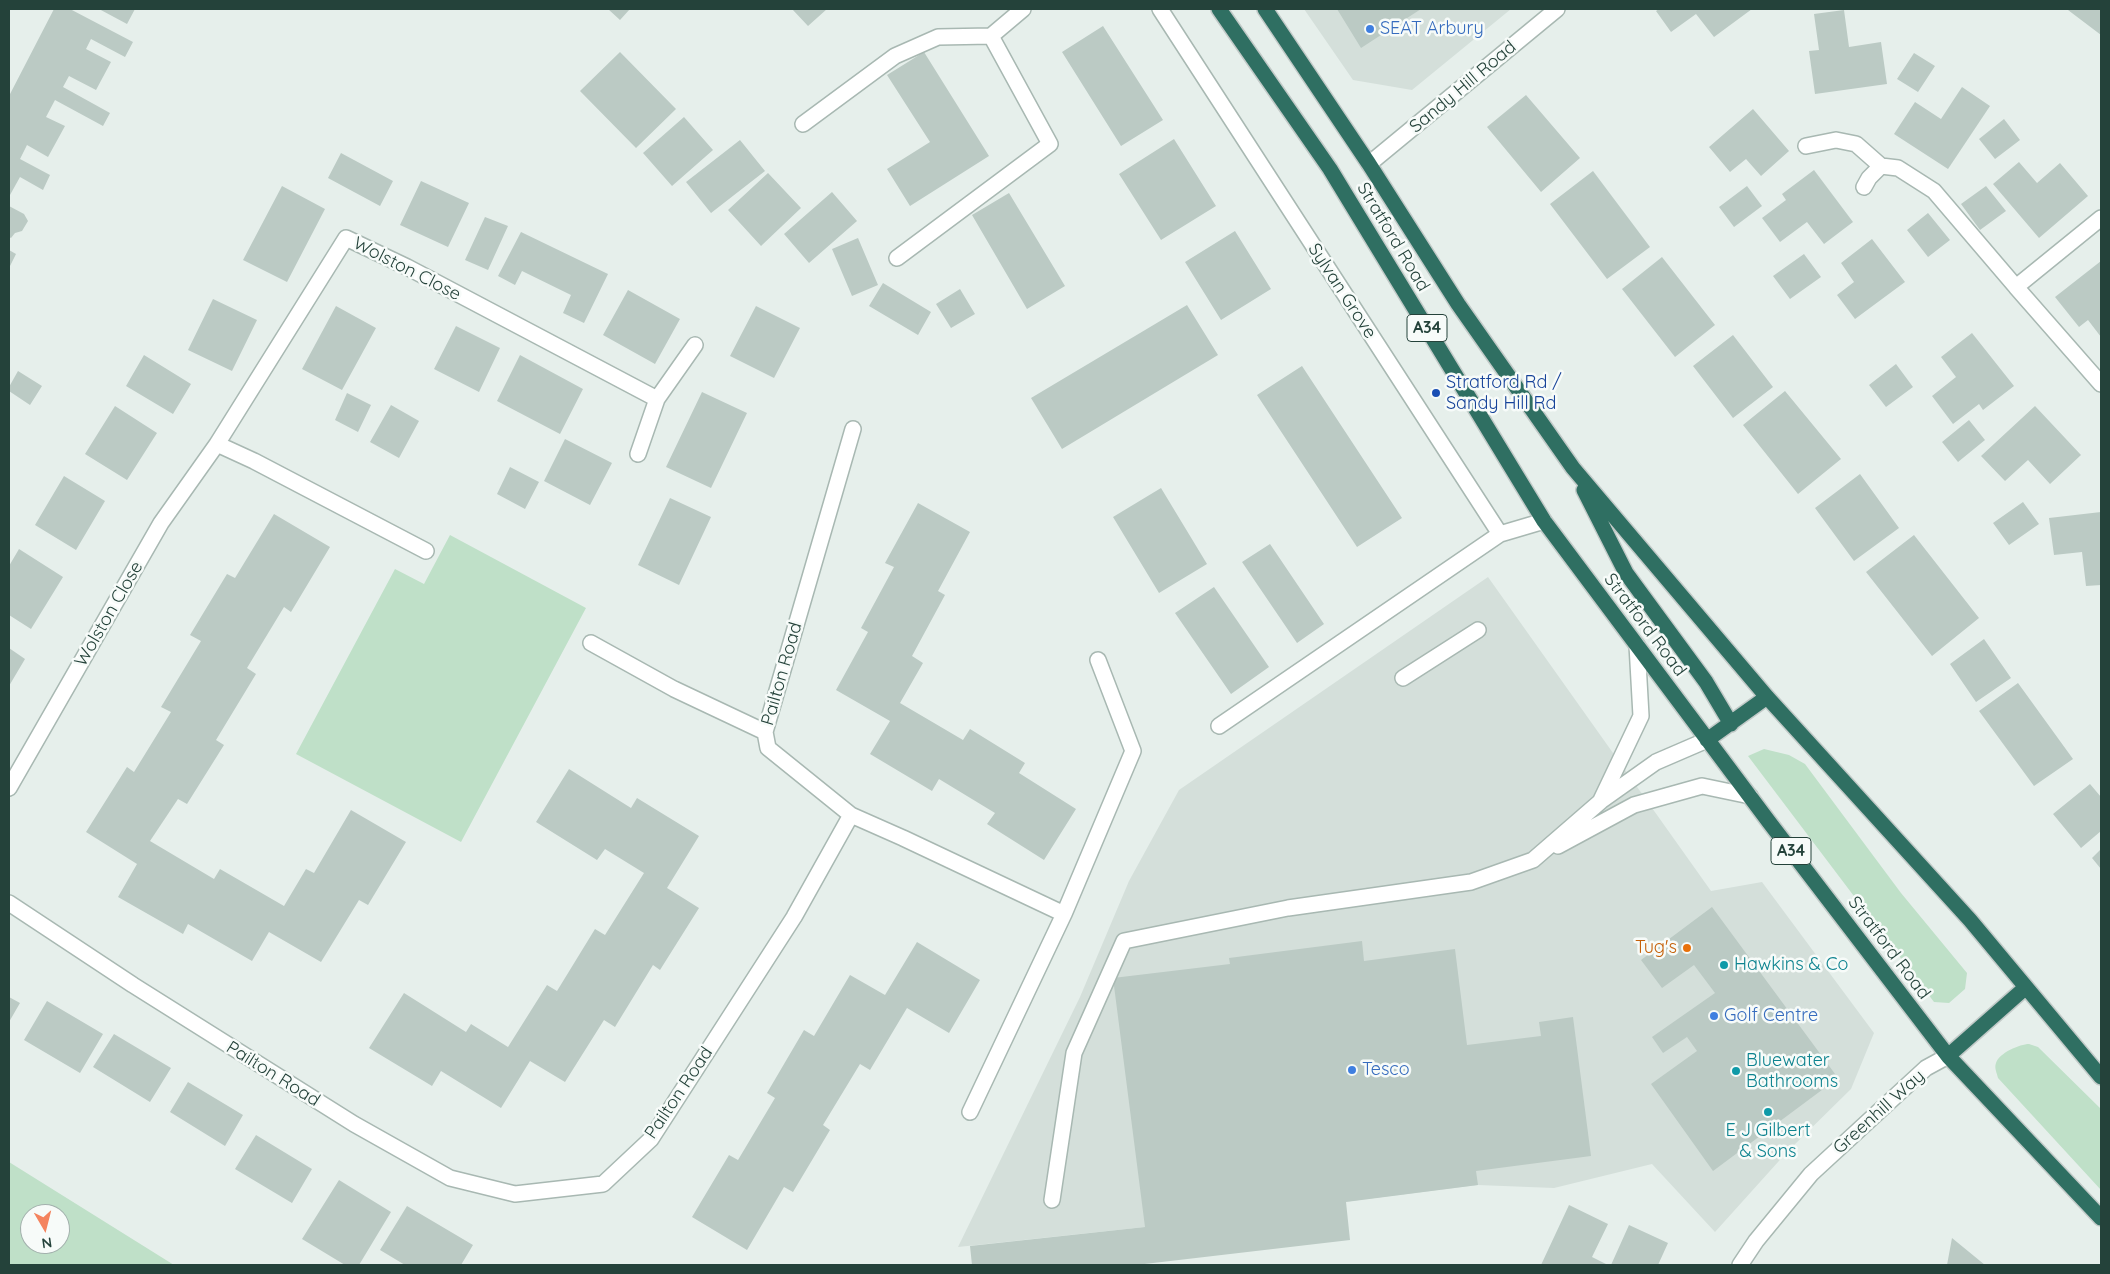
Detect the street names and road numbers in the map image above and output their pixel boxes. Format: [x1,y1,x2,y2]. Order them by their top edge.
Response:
street label: Sandy Hill Road [1405,36,1521,138]
street label: Stratford Road [1352,179,1434,295]
street label: Wolston Close [350,233,464,305]
street label: Sylvan Grove [1303,239,1381,343]
road number: A34 [1407,314,1447,342]
street label: Wolston Close [70,558,148,670]
street label: Stratford Road [1599,569,1691,681]
street label: Pailton Road [757,620,807,728]
road number: A34 [1771,838,1811,864]
street label: Stratford Road [1843,892,1935,1004]
street label: Pailton Road [222,1037,324,1111]
street label: Pailton Road [640,1043,718,1143]
street label: Greenhill Way [1829,1065,1929,1159]

